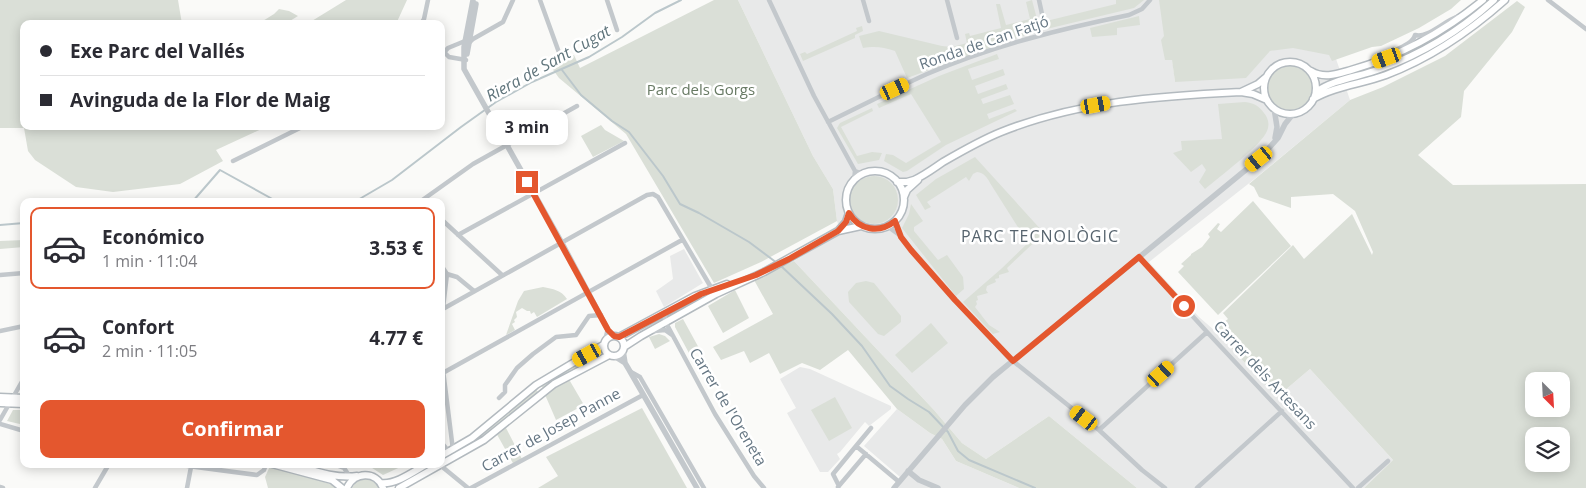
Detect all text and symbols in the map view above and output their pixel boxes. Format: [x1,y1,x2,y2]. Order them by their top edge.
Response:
street label: Ronda de Can Fatjó [916,11,1051,74]
water label: Riera de Sant Cugat [482,19,615,106]
text: Exe Parc del Vallés [70,38,245,64]
car [1370,46,1403,70]
car [878,76,911,102]
park label: Parc dels Gorgs [647,79,755,99]
text: Avinguda de la Flor de Maig [70,87,330,113]
car [1079,95,1112,115]
callout: 3 min [486,110,568,144]
text: 3 min [505,116,549,138]
car [1242,144,1275,174]
route end [516,171,538,193]
text: Económico [102,224,204,250]
district label: PARC TECNOLÒGIC [961,225,1119,247]
icon: car [42,226,87,271]
text: 3.53 € [369,235,423,261]
text: 1 min · 11:04 [102,250,197,272]
route start [1173,295,1195,317]
text: Confort [102,314,174,340]
icon: car [42,316,87,361]
street label: Carrer dels Artesans [1210,316,1322,433]
text: 4.77 € [369,325,423,351]
text: 2 min · 11:05 [102,340,197,362]
car [570,341,603,369]
street label: Carrer de l'Oreneta [686,344,772,469]
car [1144,358,1177,390]
north arrow [1525,372,1570,418]
map controls [1525,372,1570,472]
street label: Carrer de Josep Panne [478,383,624,476]
button: Confirmar [40,400,425,458]
car [1067,403,1100,433]
button: layers [1525,427,1570,472]

